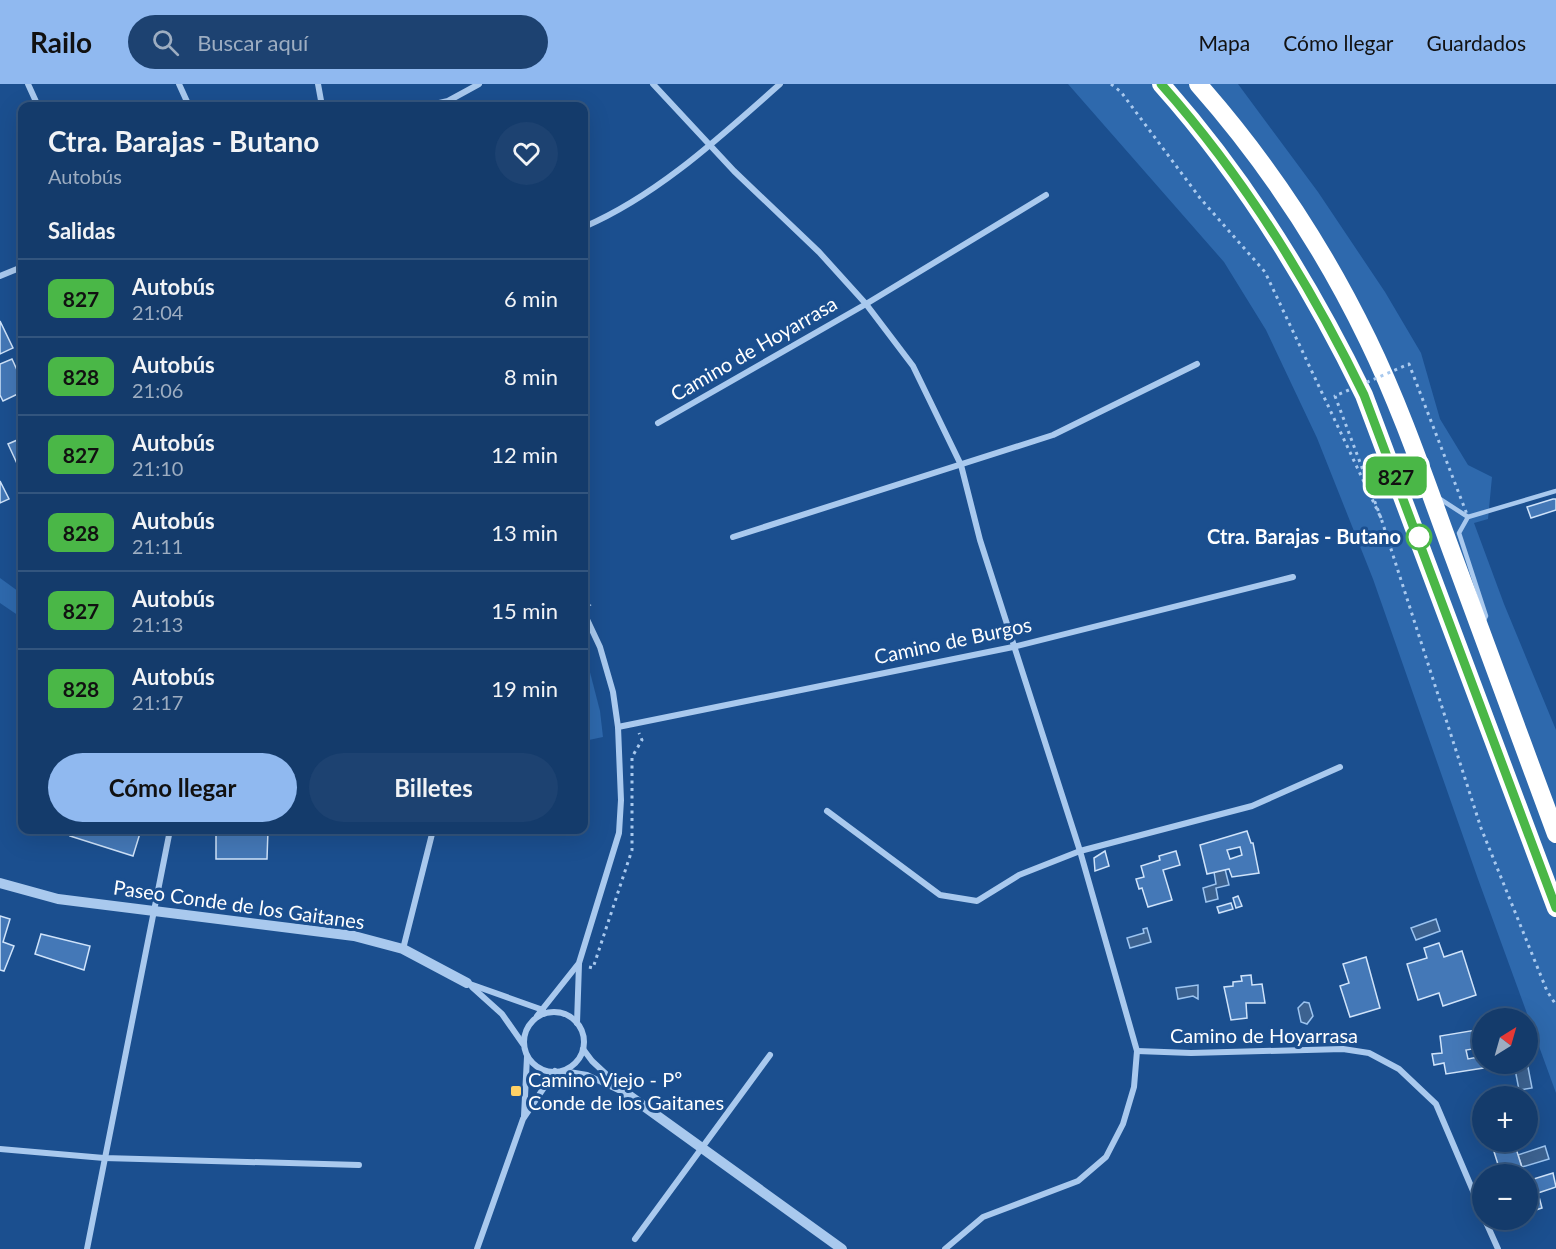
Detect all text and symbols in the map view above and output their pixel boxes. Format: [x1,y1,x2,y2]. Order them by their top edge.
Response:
search box [128,15,548,69]
text: Railo [30,25,92,59]
icon: search [149,26,182,59]
text: Buscar aquí [197,29,308,56]
text: Mapa [1198,30,1250,55]
text: Cómo llegar [1283,30,1394,55]
text: Guardados [1427,30,1526,55]
button: heart [495,122,558,185]
text: Ctra. Barajas - Butano [48,124,319,158]
text: Autobús [48,164,122,188]
text: Salidas [48,217,115,244]
text: Autobús [132,273,215,300]
text: 6 min [504,285,558,312]
text: 827 [63,286,99,311]
street label: Camino de Hoyarrasa [666,291,841,406]
text: 21:04 [132,300,183,324]
text: Autobús [132,351,215,378]
text: 8 min [504,363,558,390]
text: 828 [63,364,99,389]
text: 21:06 [132,378,183,402]
text: Autobús [132,429,215,456]
text: 12 min [491,441,558,468]
text: 827 [63,442,99,467]
text: 21:10 [132,456,183,480]
line badge: 827 [1362,456,1430,496]
text: 827 [1378,464,1414,489]
text: Autobús [132,507,215,534]
text: 13 min [491,519,558,546]
text: 828 [63,520,99,545]
place label: Ctra. Barajas - Butano [1207,524,1401,548]
marker: Ctra. Barajas - Butano [1406,524,1432,550]
text: 21:11 [132,534,183,558]
text: Autobús [132,585,215,612]
text: 15 min [491,597,558,624]
text: 827 [63,598,99,623]
text: 21:13 [132,612,183,636]
street label: Camino de Burgos [872,612,1034,668]
text: Autobús [132,663,215,690]
text: 19 min [491,675,558,702]
text: 828 [63,676,99,701]
text: 21:17 [132,690,183,714]
button: Cómo llegar [48,753,297,822]
button: Billetes [309,753,558,822]
street label: Paseo Conde de los Gaitanes [112,874,366,934]
north arrow [1472,1008,1538,1074]
map controls [1472,1008,1538,1230]
street label: Camino de Hoyarrasa [1170,1023,1358,1047]
place label: Camino Viejo - Pº Conde de los Gaitanes [528,1067,724,1114]
marker: Camino Viejo - Pº Conde de los Gaitanes [509,1084,523,1098]
button: + [1472,1086,1538,1152]
button: − [1472,1164,1538,1230]

